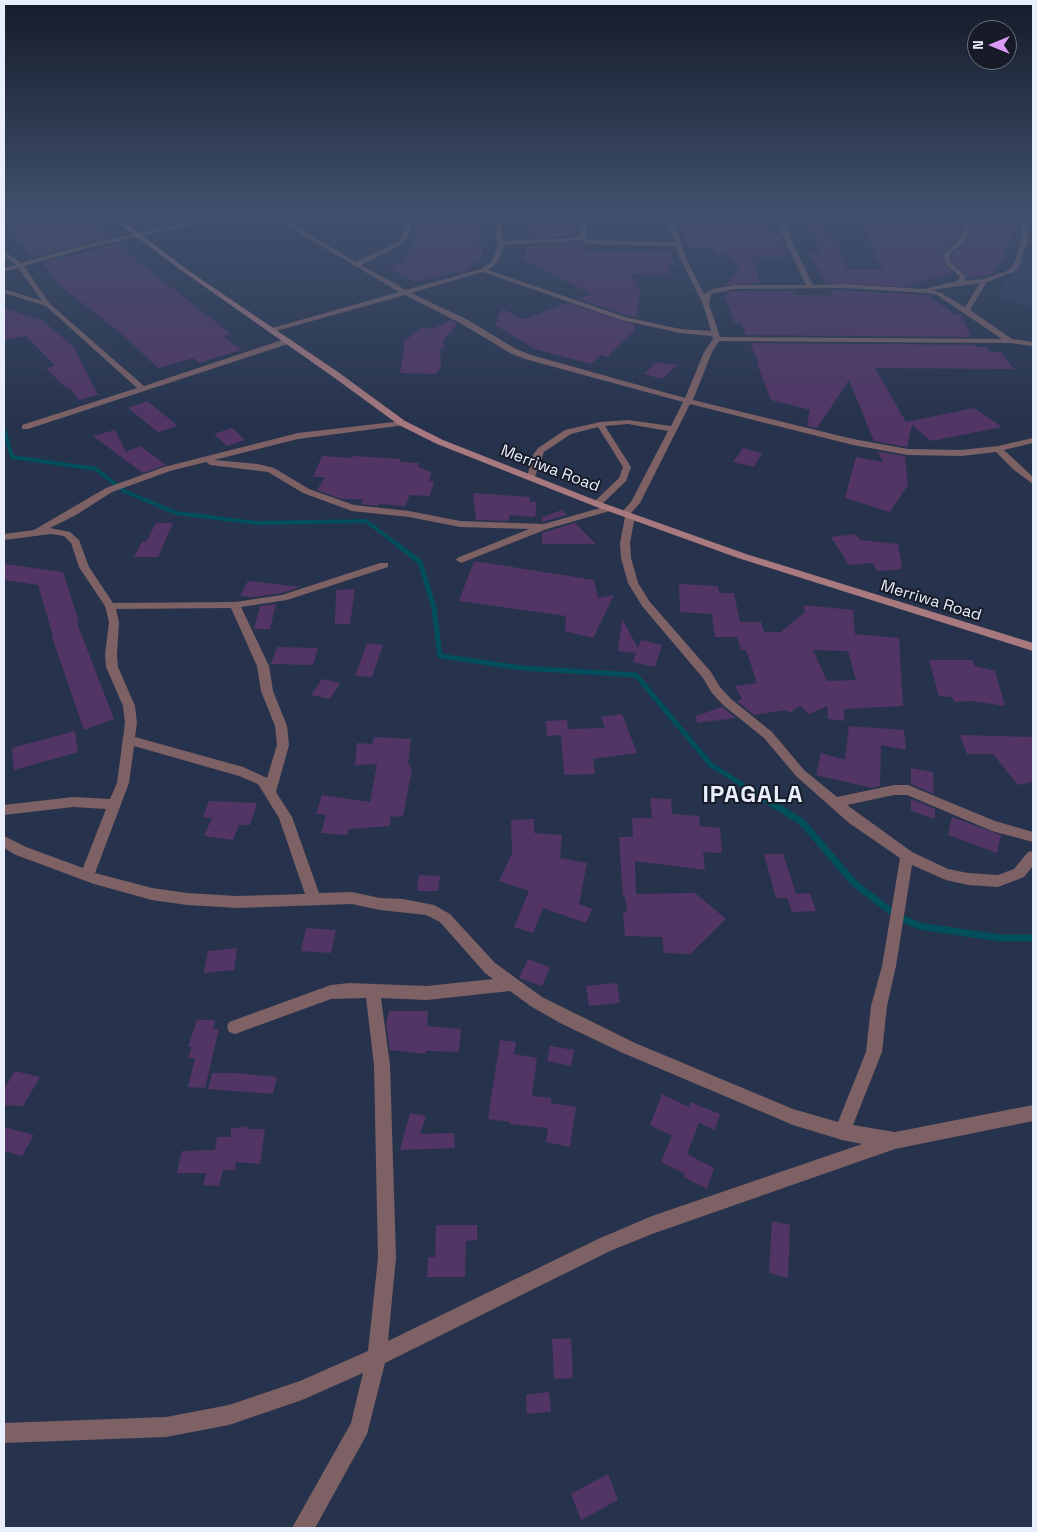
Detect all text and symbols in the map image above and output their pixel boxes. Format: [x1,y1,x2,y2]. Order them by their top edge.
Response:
north arrow [967,20,1017,70]
text: N [969,40,987,50]
street label: Merriwa Road [498,441,602,497]
street label: Merriwa Road [878,577,984,625]
district label: IPAGALA [702,781,804,809]

